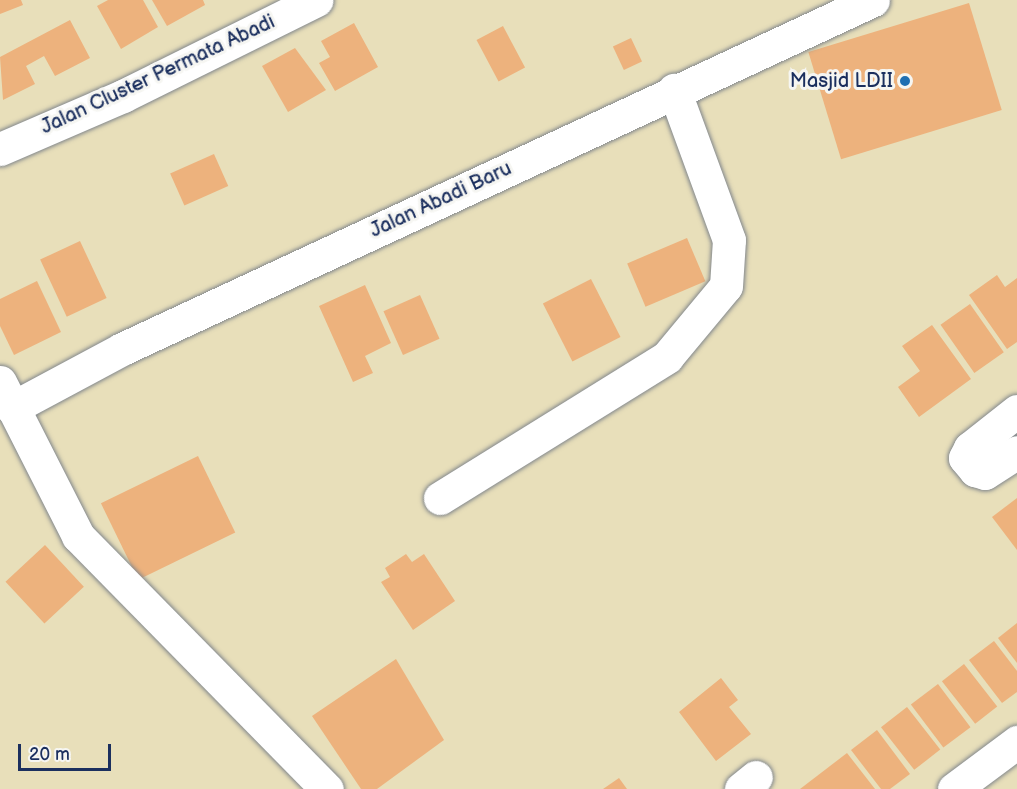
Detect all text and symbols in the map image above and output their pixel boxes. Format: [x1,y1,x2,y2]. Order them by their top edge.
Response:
street label: Jalan Cluster Permata Abadi [37,10,279,140]
place label: Masjid LDII [790,69,893,93]
marker: Masjid LDII [898,74,912,88]
street label: Jalan Abadi Baru [366,157,516,243]
scale bar [21,732,114,770]
text: 20 m [29,744,70,765]

